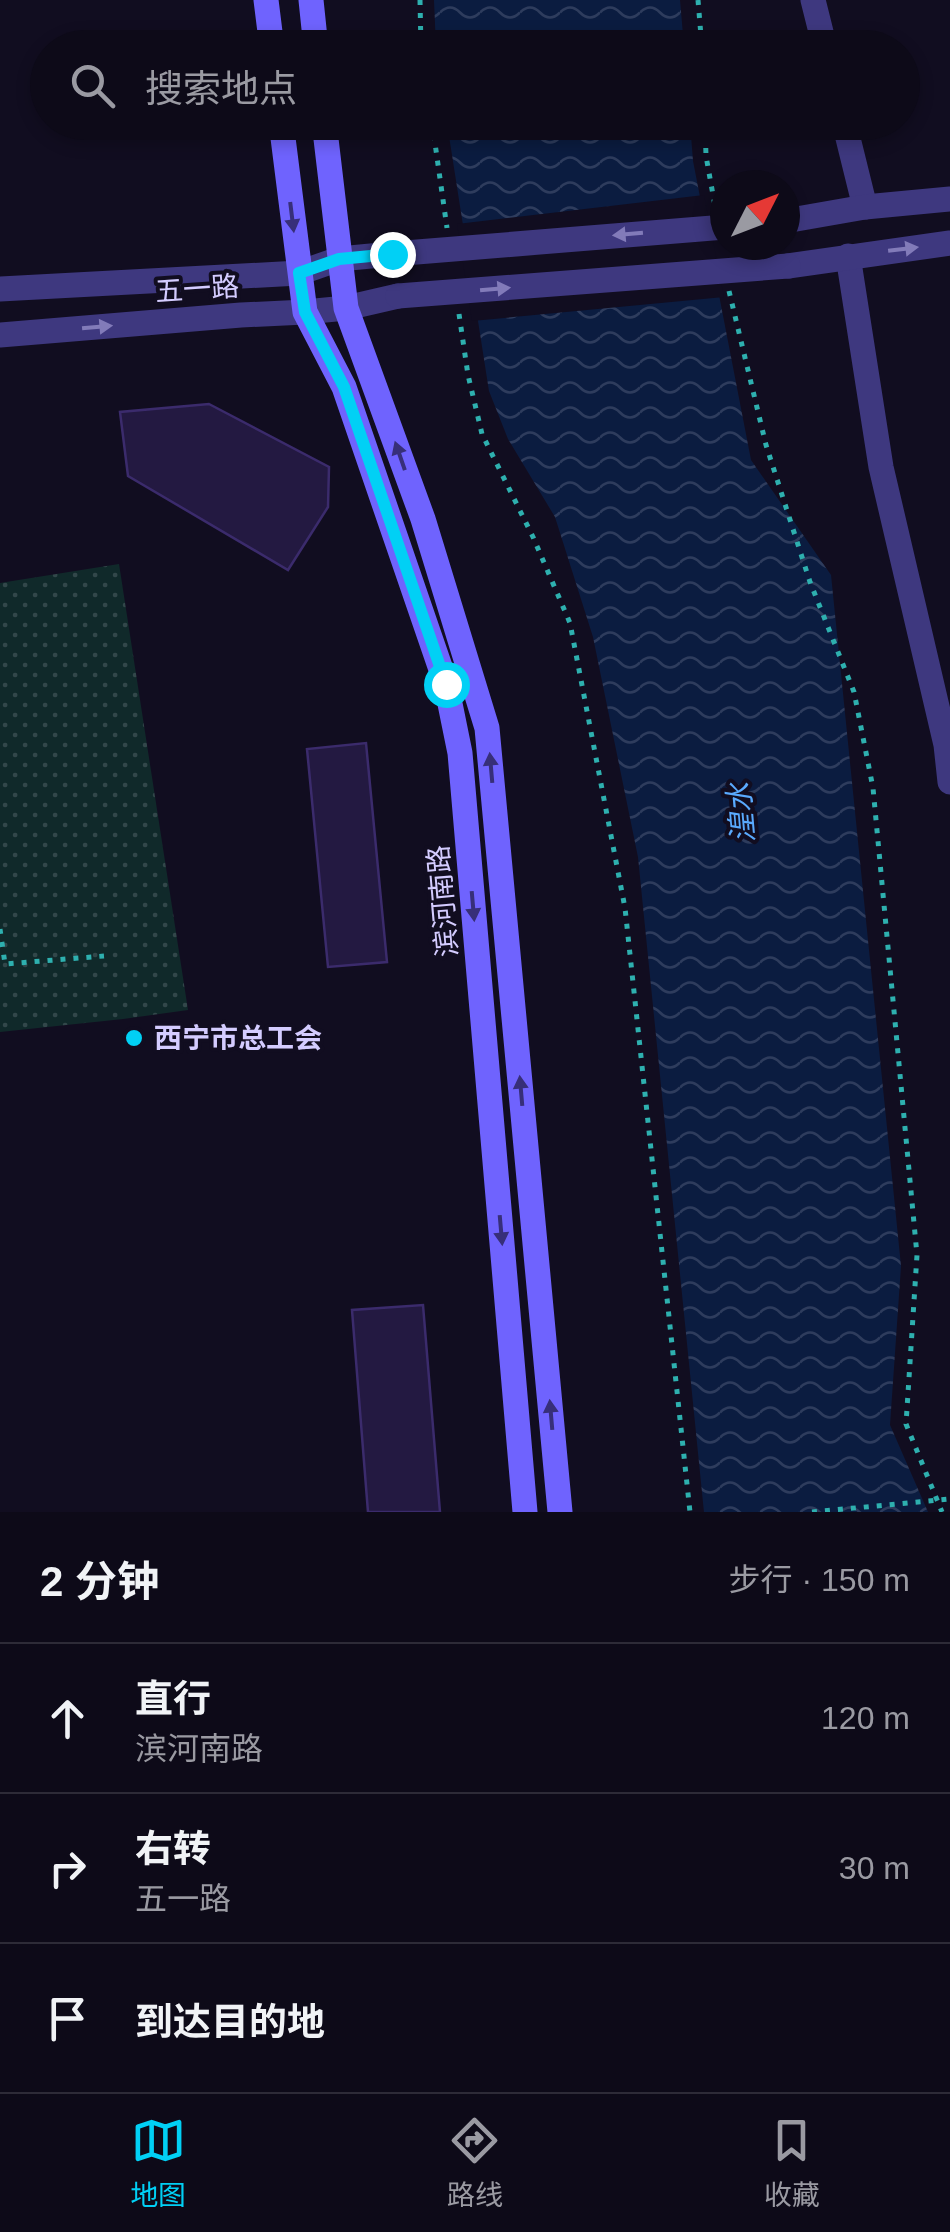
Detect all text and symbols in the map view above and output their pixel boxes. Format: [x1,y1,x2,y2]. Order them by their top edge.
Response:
search box [30,30,920,140]
icon: search [65,58,120,113]
text: 搜索地点 [145,68,297,110]
north arrow [710,170,800,260]
one-way arrow [284,202,300,234]
one-way arrow [611,227,643,243]
route end [370,232,416,278]
one-way arrow [888,241,920,257]
street label: 五一路 [154,271,240,307]
one-way arrow [480,280,512,296]
one-way arrow [82,318,114,334]
one-way arrow [392,441,407,471]
route start [424,662,470,708]
one-way arrow [482,751,498,783]
water label: 湟水 [722,780,760,844]
street label: 滨河南路 [423,844,463,958]
one-way arrow [466,891,482,922]
place label: 西宁市总工会 [154,1023,322,1054]
marker: 西宁市总工会 [123,1027,145,1049]
one-way arrow [512,1075,528,1107]
one-way arrow [493,1214,509,1246]
one-way arrow [542,1398,558,1430]
text: 2 分钟 [40,1558,159,1605]
text: 步行 · 150 m [729,1562,910,1598]
text: 直行 [135,1678,211,1720]
icon: ahead [40,1691,95,1746]
text: 120 m [821,1700,910,1736]
text: 滨河南路 [135,1731,263,1767]
text: 右转 [135,1828,211,1870]
icon: right [40,1841,95,1896]
text: 30 m [839,1850,910,1886]
text: 五一路 [135,1881,231,1917]
icon: arrive [40,1991,95,2046]
text: 到达目的地 [135,2001,325,2043]
tab: 地图 [130,2113,186,2213]
tab: 路线 [447,2113,503,2213]
tab: 收藏 [764,2113,820,2213]

